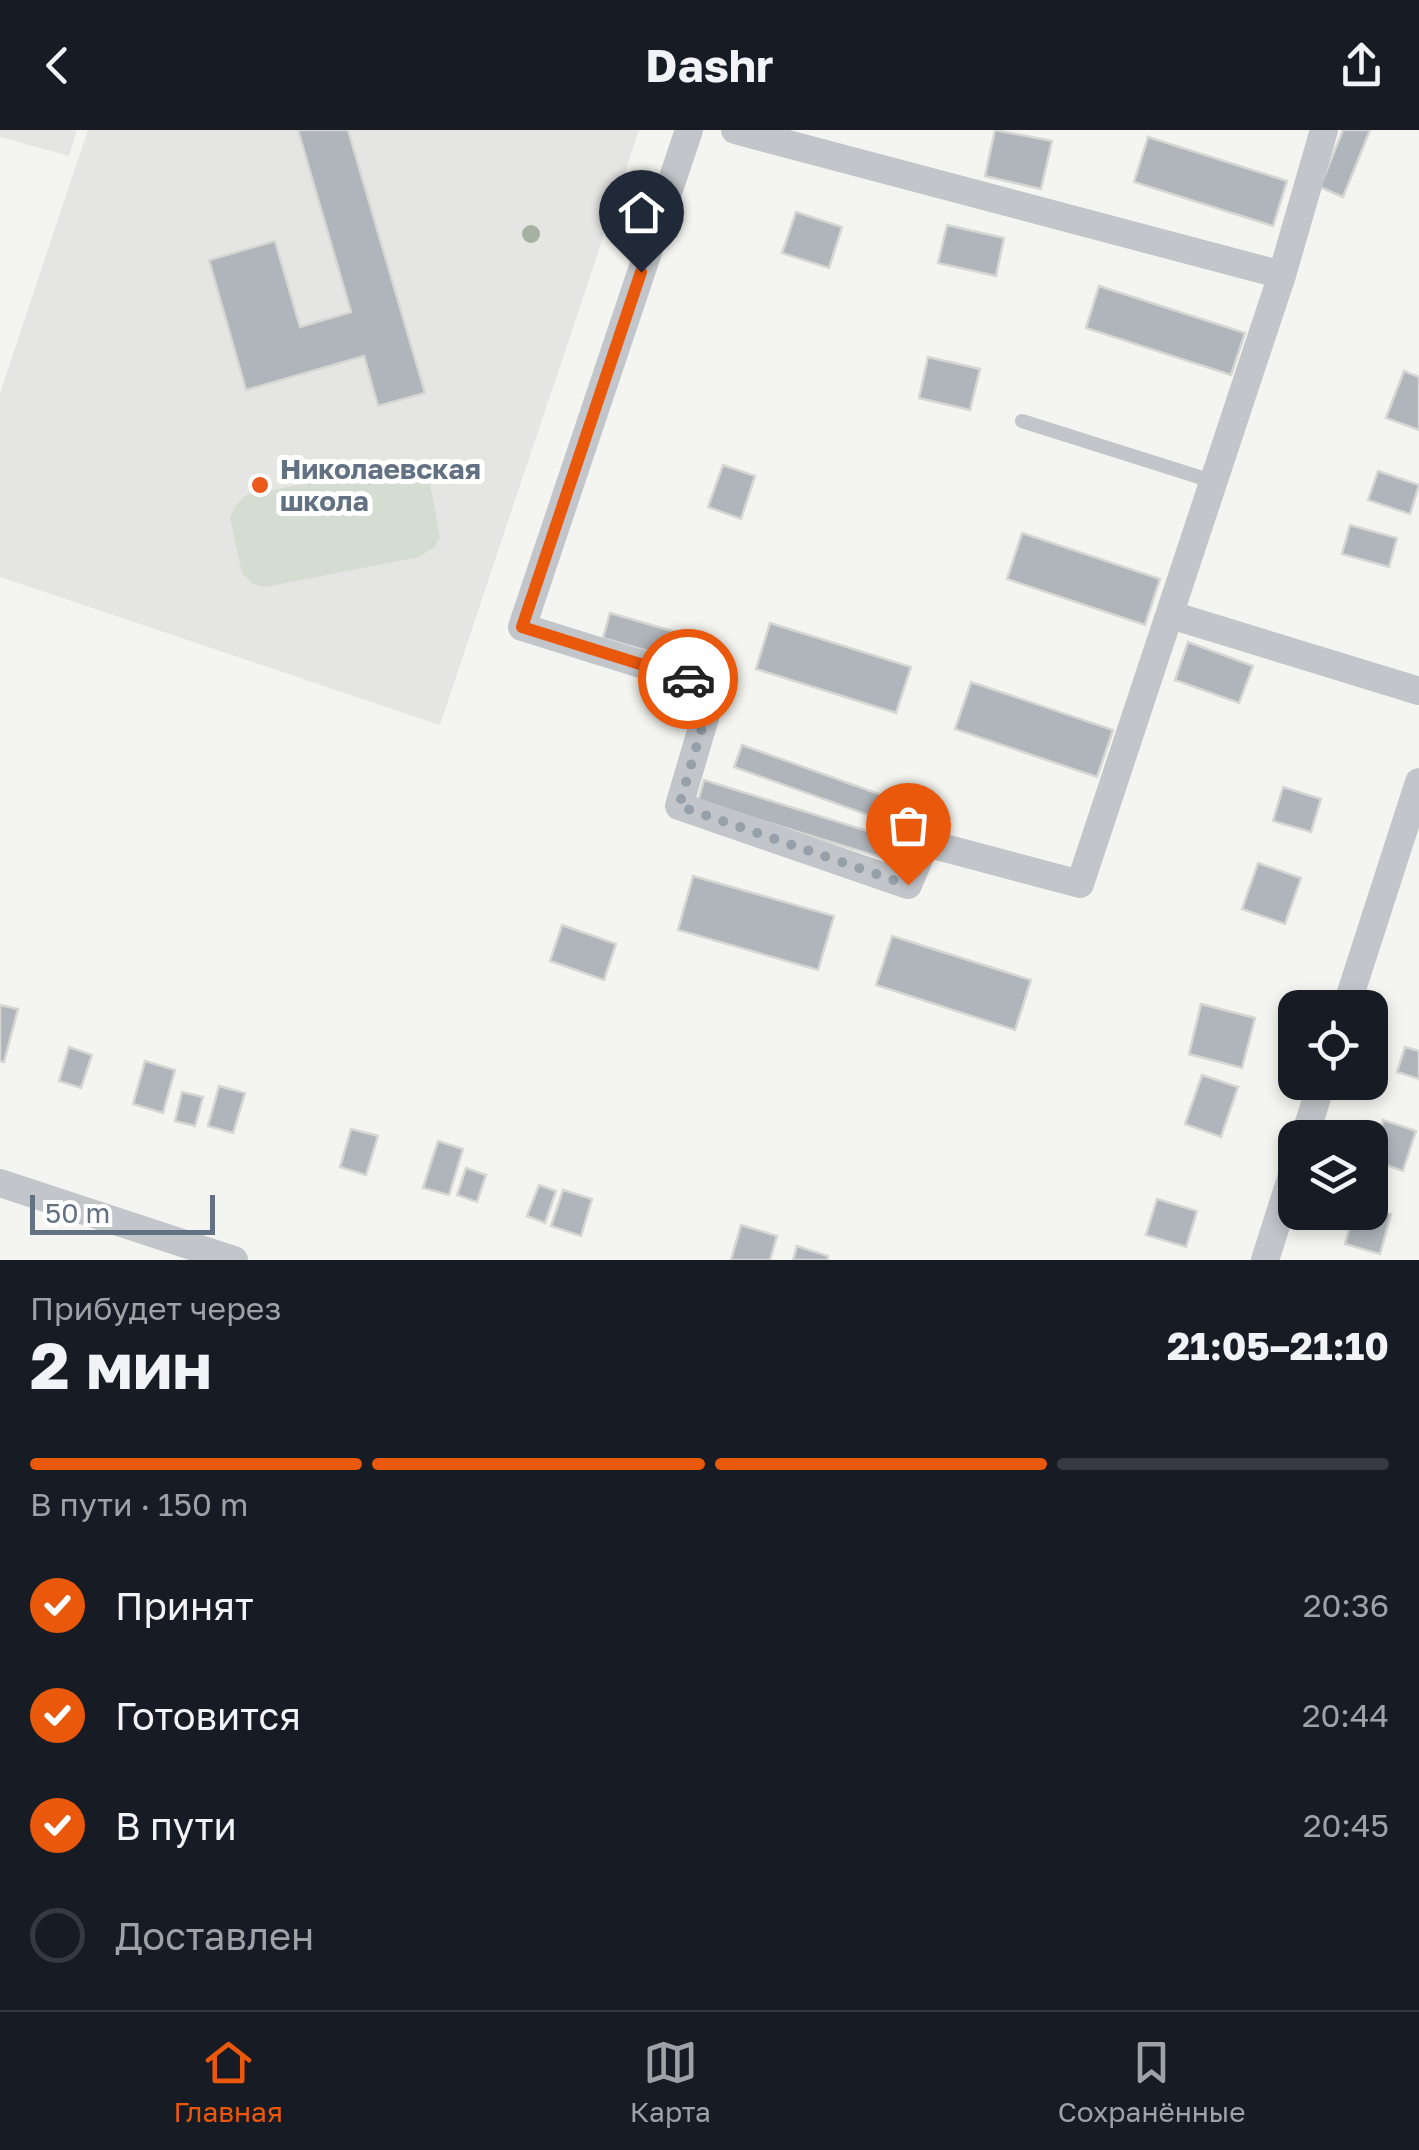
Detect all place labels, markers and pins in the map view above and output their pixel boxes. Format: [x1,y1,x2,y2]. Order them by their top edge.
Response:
pin [599,170,684,273]
place label: Николаевская школа [280,452,481,517]
marker: Николаевская школа [249,474,271,496]
pin [866,783,951,886]

